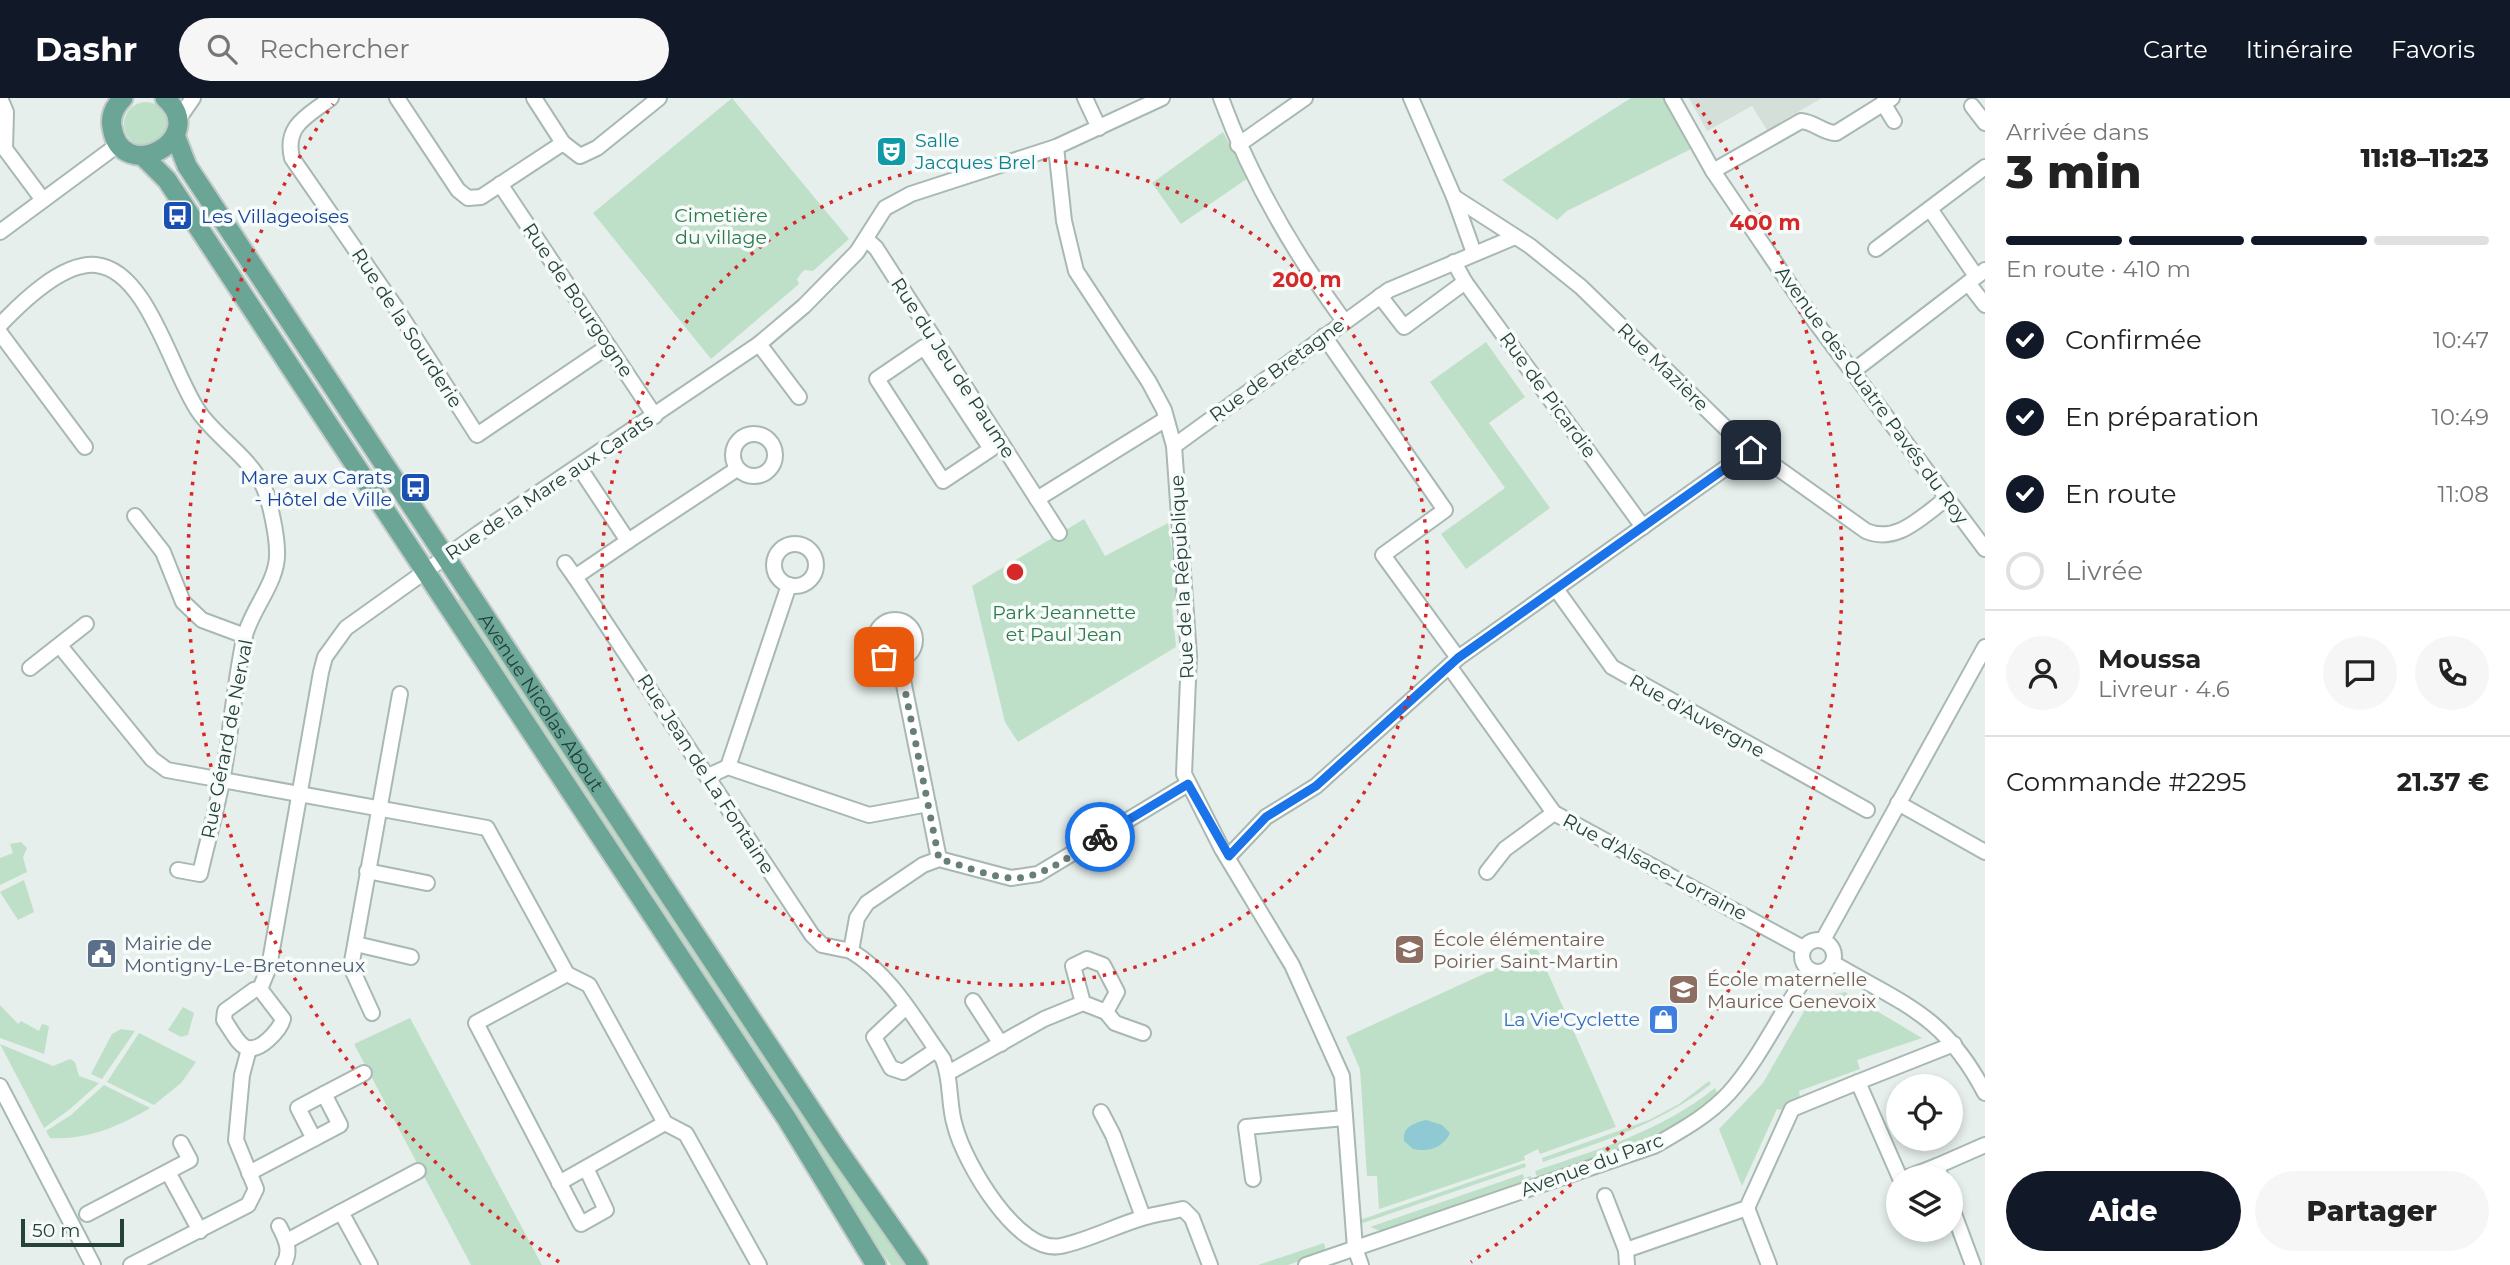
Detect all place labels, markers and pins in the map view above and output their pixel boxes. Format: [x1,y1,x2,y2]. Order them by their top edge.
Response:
place label: Salle Jacques Brel [914,129,1036,174]
theatre icon: Salle Jacques Brel [875,134,909,168]
bus stop icon: Les Villageoises [161,199,195,233]
place label: Les Villageoises [201,205,349,228]
pin [1721,420,1781,480]
place label: Mare aux Carats - Hôtel de Ville [240,466,392,511]
bus stop icon: Mare aux Carats - Hôtel de Ville [398,471,432,505]
centre of rings [1003,560,1027,584]
pin [854,627,914,687]
place label: École élémentaire Poirier Saint-Martin [1433,928,1619,973]
place label: Mairie de Montigny-Le-Bretonneux [124,932,365,977]
school or university icon: École élémentaire Poirier Saint-Martin [1393,933,1427,967]
public building icon: Mairie de Montigny-Le-Bretonneux [84,937,118,971]
place label: École maternelle Maurice Genevoix [1707,968,1876,1013]
school or university icon: École maternelle Maurice Genevoix [1667,973,1701,1007]
shop icon: La Vie'Cyclette [1646,1002,1680,1036]
place label: La Vie'Cyclette [1503,1008,1640,1031]

